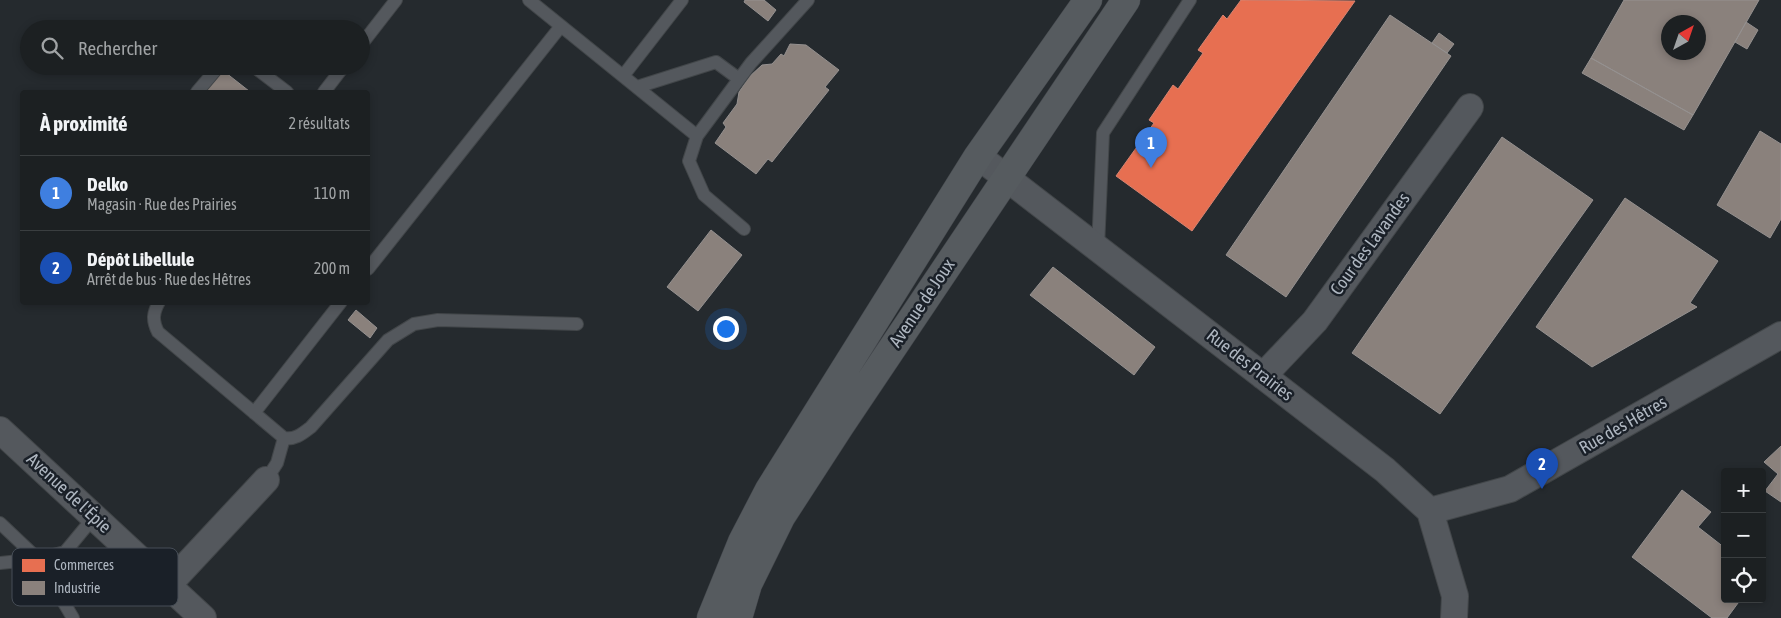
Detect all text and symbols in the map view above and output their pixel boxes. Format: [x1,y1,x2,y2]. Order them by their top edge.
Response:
north arrow [1661,15,1706,60]
search box [20,20,370,75]
icon: search [38,34,66,62]
text: Rechercher [78,37,157,59]
text: À proximité [40,111,128,135]
text: 2 résultats [288,114,350,132]
pin: 1 [1135,127,1167,168]
text: Delko [87,173,128,195]
text: 1 [52,184,60,202]
text: 110 m [314,184,350,202]
street label: Cour des Lavandes [1325,188,1414,299]
text: Magasin · Rue des Prairies [87,195,237,213]
text: Dépôt Libellule [87,248,194,270]
street label: Avenue de Joux [884,255,959,351]
text: 2 [52,259,60,277]
text: 200 m [314,259,350,277]
text: Arrêt de bus · Rue des Hêtres [87,270,251,288]
your location [713,316,739,342]
street label: Rue des Prairies [1203,324,1298,405]
street label: Rue des Hêtres [1575,391,1670,458]
street label: Avenue de l'Épie [23,448,116,537]
pin: 2 [1526,448,1558,489]
map controls [1721,468,1766,603]
button: + [1721,468,1766,513]
button: − [1721,513,1766,558]
legend [12,548,178,606]
text: Commerces [54,557,114,573]
button: locate [1721,558,1766,603]
text: Industrie [54,580,100,596]

